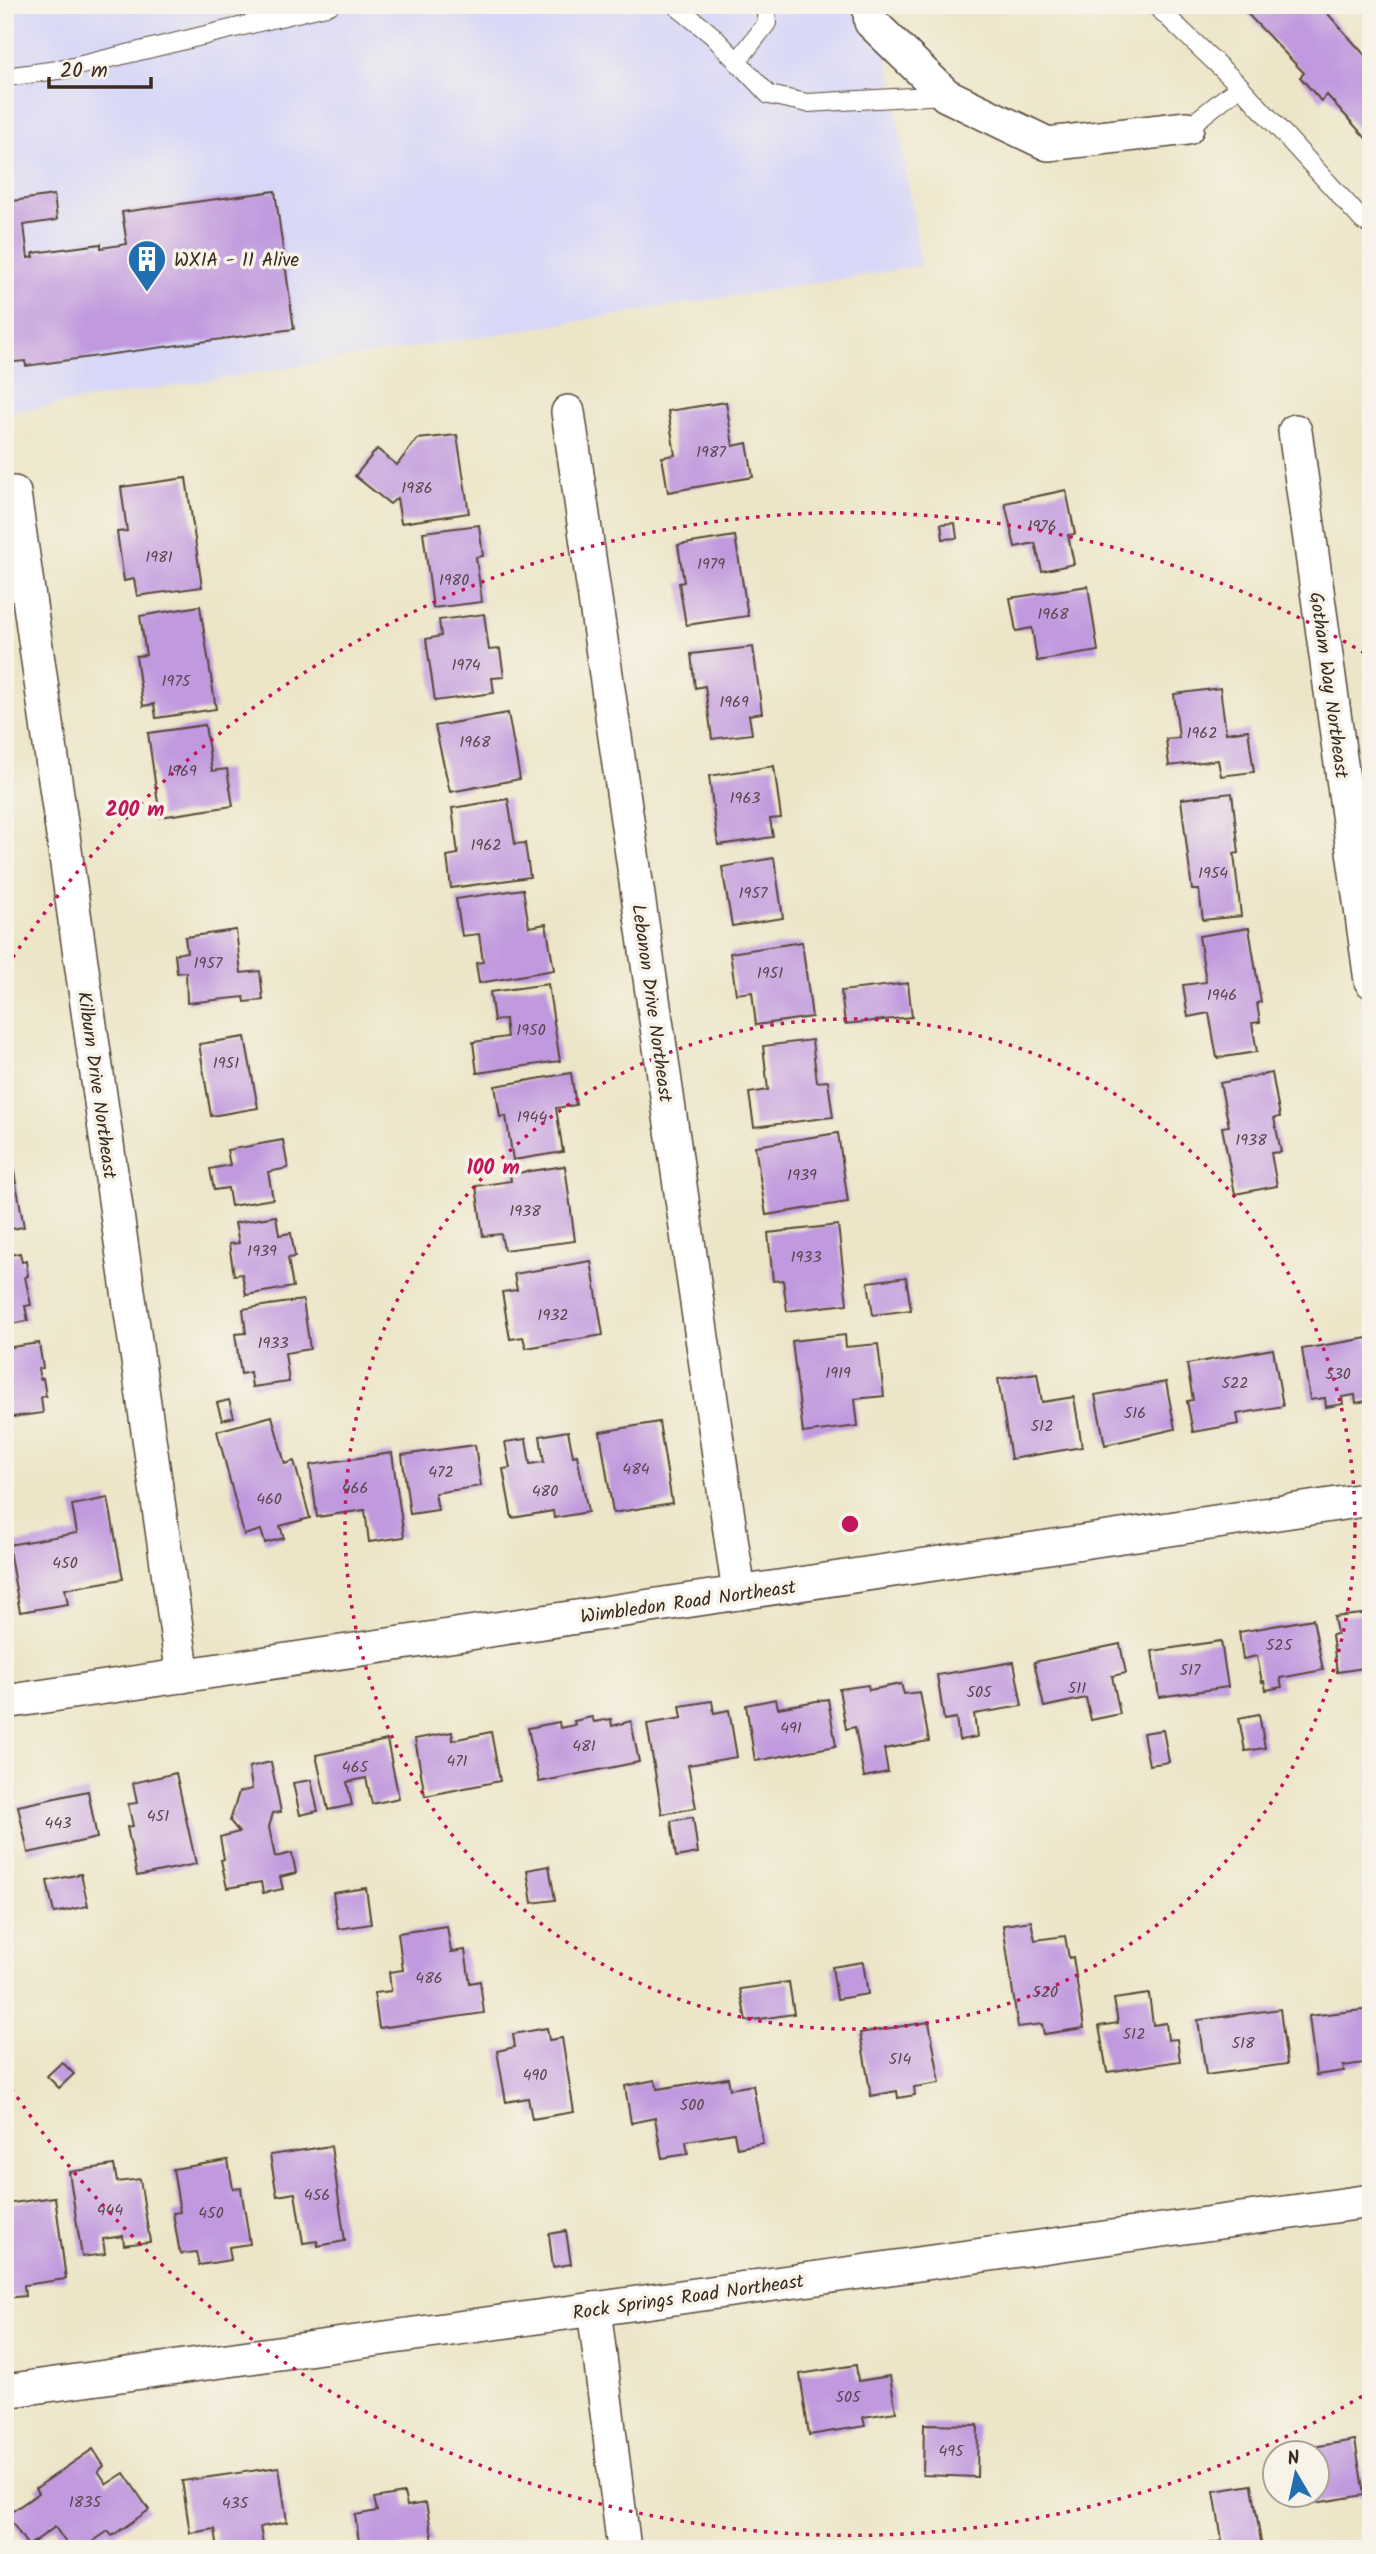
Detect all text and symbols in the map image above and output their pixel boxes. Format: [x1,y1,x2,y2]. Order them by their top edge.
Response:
scale bar [49,46,150,90]
text: 20 m [60,55,108,88]
building icon: WXIA - 11 Alive [126,238,168,293]
place label: WXIA - 11 Alive [174,246,299,276]
house number: 1987 [696,440,727,465]
house number: 1986 [401,476,433,501]
house number: 1976 [1027,514,1057,539]
house number: 1981 [145,545,173,570]
house number: 1979 [697,552,725,577]
house number: 1980 [439,568,469,593]
street label: Gotham Way Northeast [1300,590,1356,781]
house number: 1968 [1037,602,1069,627]
house number: 1974 [451,653,481,678]
house number: 1975 [162,669,192,694]
house number: 1969 [719,690,749,715]
house number: 1962 [1186,721,1218,746]
house number: 1968 [459,730,491,755]
house number: 1969 [167,759,197,784]
house number: 1963 [730,786,760,811]
text: 200 m [105,794,165,827]
house number: 1962 [470,833,502,858]
house number: 1954 [1198,861,1228,886]
house number: 1957 [739,881,768,906]
street label: Lebanon Drive Northeast [622,902,680,1105]
house number: 1957 [194,951,223,976]
house number: 1951 [757,961,783,986]
house number: 1946 [1207,983,1237,1008]
street label: Kilburn Drive Northeast [68,990,124,1182]
house number: 1950 [516,1018,546,1043]
house number: 1951 [213,1051,239,1076]
house number: 1944 [517,1105,547,1130]
house number: 1938 [1235,1128,1267,1153]
text: 100 m [466,1152,520,1185]
house number: 1939 [787,1163,817,1188]
house number: 1938 [509,1199,541,1224]
house number: 1939 [247,1239,277,1264]
house number: 1933 [790,1245,822,1270]
house number: 1932 [537,1303,569,1328]
house number: 1933 [257,1331,289,1356]
house number: 1919 [825,1361,851,1386]
house number: 530 [1325,1362,1351,1387]
house number: 522 [1221,1371,1249,1396]
house number: 516 [1124,1401,1146,1426]
house number: 512 [1031,1414,1053,1439]
house number: 484 [622,1457,650,1482]
house number: 472 [428,1460,454,1485]
house number: 466 [342,1476,368,1501]
house number: 480 [532,1479,558,1504]
house number: 460 [256,1487,282,1512]
centre of rings [838,1512,862,1536]
house number: 450 [52,1551,78,1576]
street label: Wimbledon Road Northeast [579,1573,799,1633]
house number: 525 [1266,1633,1294,1658]
house number: 517 [1180,1658,1201,1683]
house number: 511 [1068,1676,1086,1701]
house number: 505 [966,1680,993,1705]
house number: 491 [780,1716,802,1741]
house number: 481 [572,1734,596,1759]
house number: 471 [446,1749,468,1774]
house number: 465 [342,1755,370,1780]
house number: 451 [147,1804,169,1829]
house number: 443 [45,1811,71,1836]
house number: 486 [415,1966,443,1991]
house number: 520 [1032,1980,1058,2005]
house number: 512 [1123,2022,1145,2047]
house number: 518 [1231,2031,1255,2056]
house number: 514 [889,2047,911,2072]
house number: 490 [523,2063,547,2088]
house number: 500 [680,2093,704,2118]
house number: 456 [304,2183,330,2208]
house number: 444 [97,2198,123,2223]
house number: 450 [198,2201,224,2226]
street label: Rock Springs Road Northeast [571,2267,807,2329]
house number: 505 [835,2385,862,2410]
north arrow [1260,2438,1330,2508]
house number: 495 [938,2439,965,2464]
text: N [1285,2443,1302,2475]
house number: 1835 [69,2490,103,2515]
house number: 435 [222,2491,250,2516]

